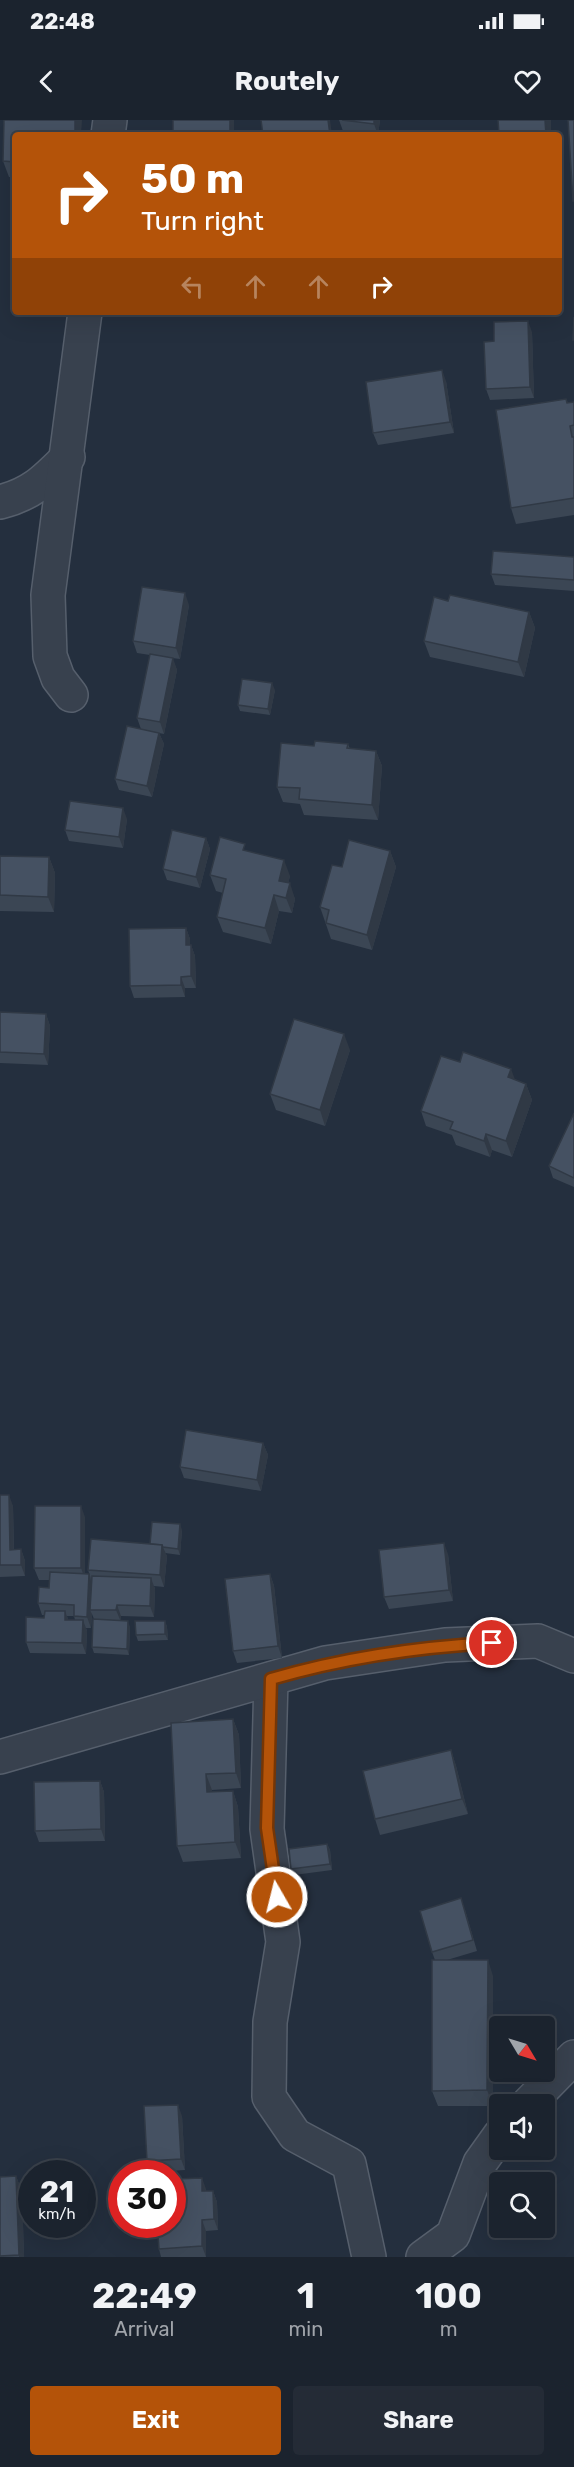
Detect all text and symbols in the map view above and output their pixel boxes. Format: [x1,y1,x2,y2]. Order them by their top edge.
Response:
text: 22:48 [30,8,95,35]
icon: back [30,65,63,98]
text: Routely [235,65,339,97]
icon: heart [511,65,544,98]
text: 50 m [141,154,244,204]
icon: right [42,156,120,234]
text: Turn right [141,205,264,237]
icon: left [176,270,209,303]
icon: ahead [239,270,272,303]
icon: ahead [302,270,335,303]
icon: right [365,270,398,303]
pin [466,1617,517,1668]
icon: arrive [475,1626,508,1659]
position arrow [245,1865,309,1929]
north arrow [489,2016,555,2082]
map controls [489,2016,555,2238]
button: sound [489,2094,555,2160]
speed limit sign: 30 [108,2160,186,2238]
button: search [489,2172,555,2238]
text: 21 [40,2174,74,2210]
text: km/h [38,2205,76,2223]
text: 22:49 [92,2274,197,2317]
text: 1 [297,2274,315,2317]
text: 100 [415,2274,482,2317]
text: Arrival [114,2317,174,2341]
text: min [289,2317,323,2341]
text: m [440,2317,458,2341]
button: Exit [30,2386,281,2455]
button: Share [293,2386,544,2455]

